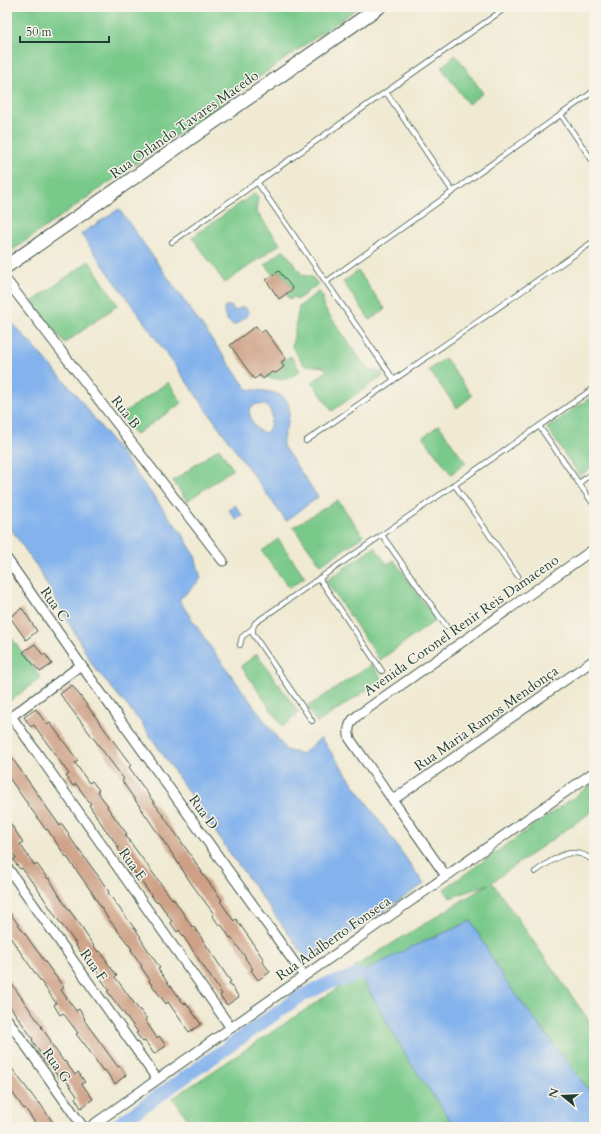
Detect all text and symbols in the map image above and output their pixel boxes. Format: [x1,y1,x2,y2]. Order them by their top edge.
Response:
scale bar [20,18,109,44]
text: 50 m [26,24,53,40]
street label: Rua Orlando Tavares Macedo [106,66,263,183]
street label: Rua B [107,392,144,433]
street label: Avenida Coronel Renir Reis Damaceno [360,550,563,700]
street label: Rua C [36,583,73,625]
street label: Rua Maria Ramos Mendonça [410,661,562,775]
street label: Rua D [185,791,223,833]
street label: Rua E [115,844,151,885]
street label: Rua Adalberto Fonseca [272,892,394,985]
street label: Rua F [76,945,111,985]
street label: Rua G [38,1044,75,1086]
north arrow [543,1076,583,1116]
text: N [545,1086,563,1100]

